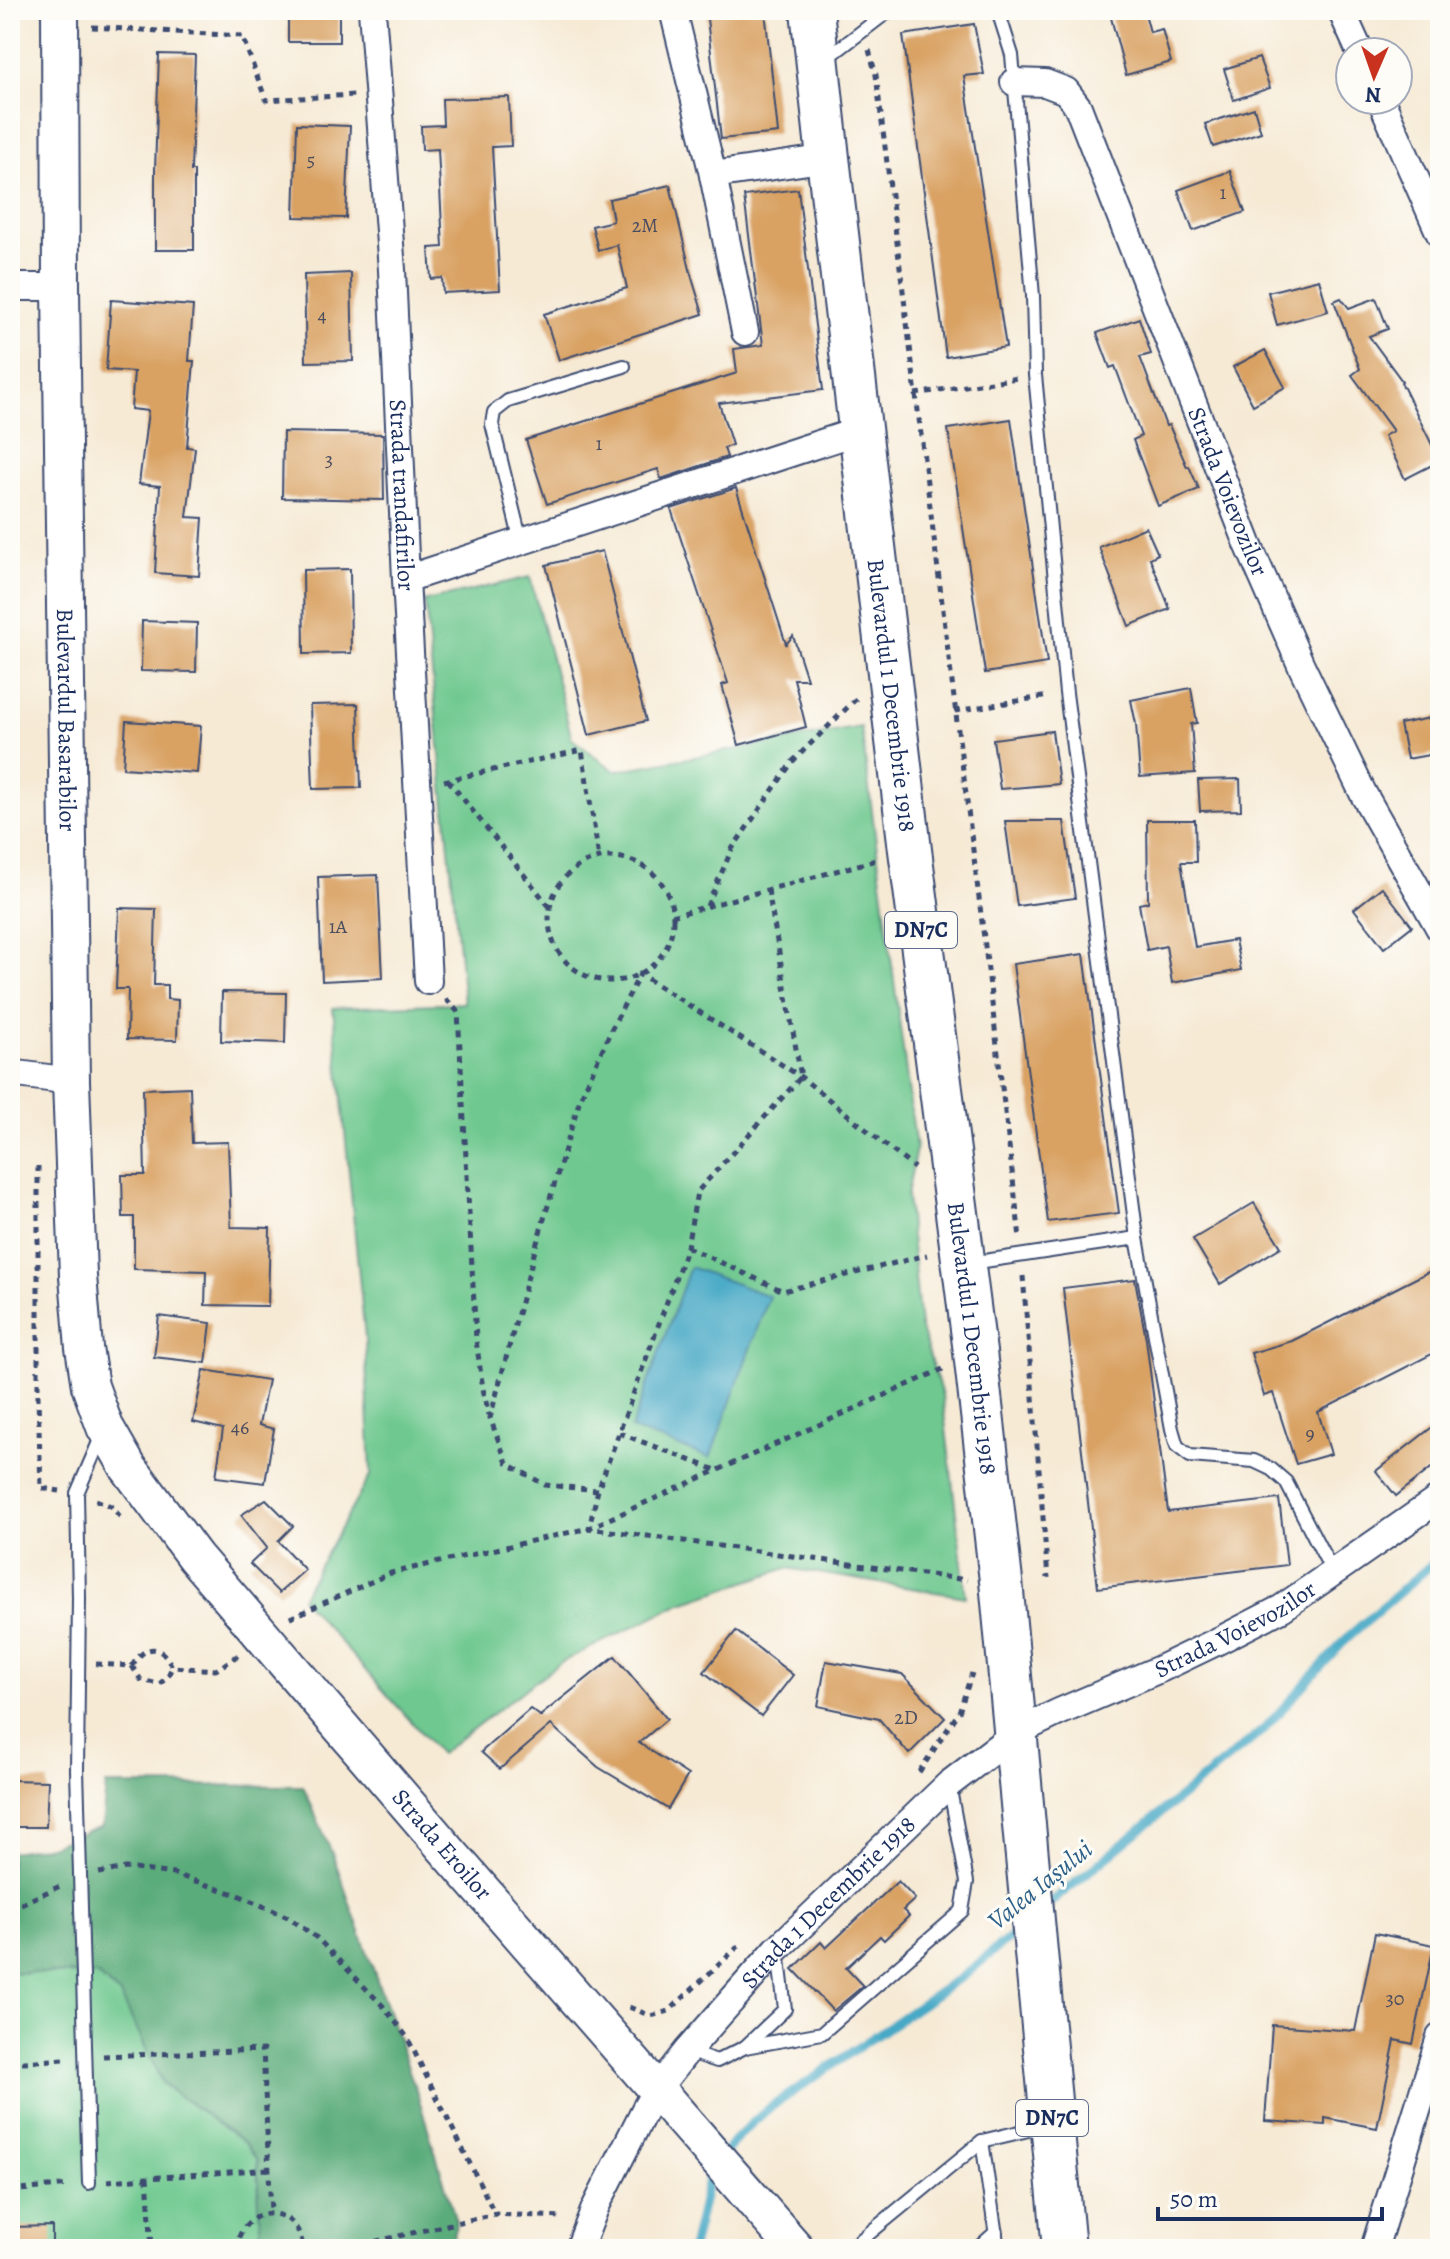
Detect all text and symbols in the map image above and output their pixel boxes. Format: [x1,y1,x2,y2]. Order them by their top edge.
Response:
north arrow [1334,36,1414,116]
text: N [1365,80,1382,110]
house number: 5 [307,146,315,173]
house number: 1 [1220,179,1227,206]
house number: 2M [632,212,658,239]
house number: 4 [317,302,327,329]
street label: Strada trandafirilor [382,398,423,592]
street label: Strada Voievozilor [1180,402,1276,581]
house number: 1 [596,430,603,457]
house number: 3 [325,446,333,473]
street label: Bulevardul 1 Decembrie 1918 [860,557,924,834]
street label: Bulevardul Basarabilor [49,608,84,832]
road number: DN7C [885,912,957,948]
house number: 1A [329,913,348,940]
street label: Bulevardul 1 Decembrie 1918 [940,1200,1005,1477]
house number: 46 [231,1414,249,1441]
house number: 9 [1305,1420,1315,1447]
street label: Strada Voievozilor [1149,1573,1322,1685]
house number: 2D [894,1704,918,1731]
street label: Strada Eroilor [385,1782,499,1907]
street label: Strada 1 Decembrie 1918 [734,1809,922,1995]
water label: Valea Iașului [980,1832,1100,1938]
house number: 30 [1386,1985,1404,2012]
road number: DN7C [1016,2100,1088,2136]
scale bar [1158,2171,1382,2221]
text: 50 m [1170,2183,1218,2215]

